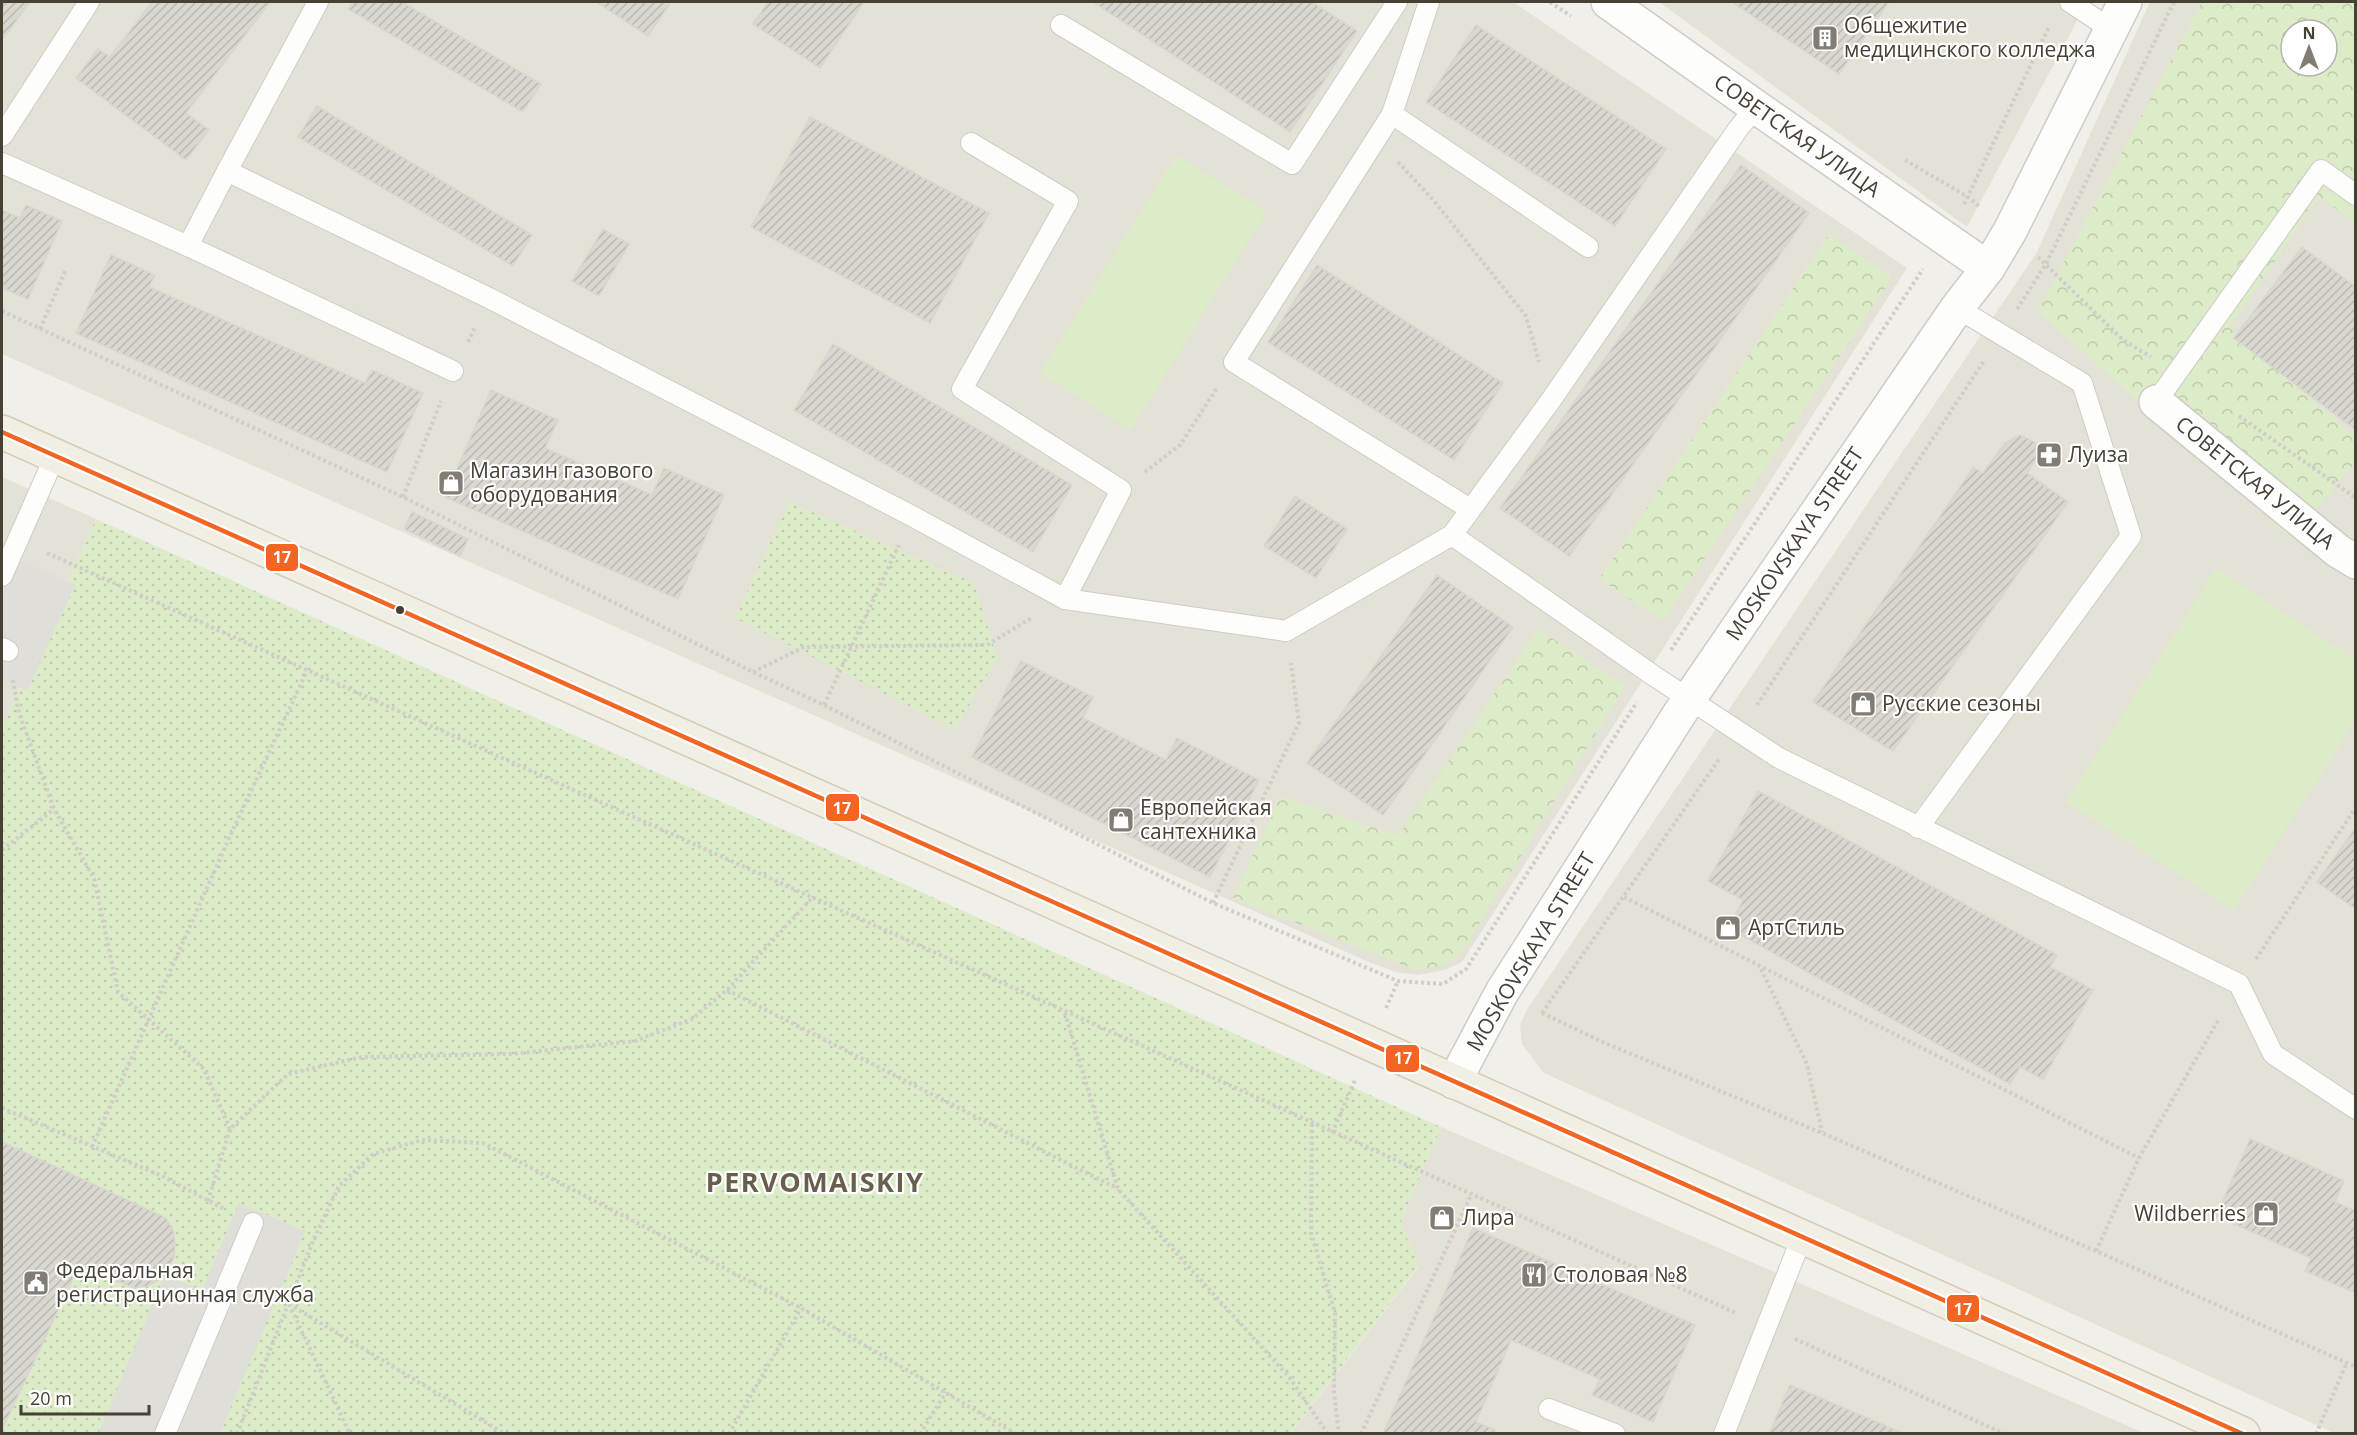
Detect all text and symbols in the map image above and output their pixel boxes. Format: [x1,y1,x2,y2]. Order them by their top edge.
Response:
place label: Общежитие медицинского колледжа [1844,11,2096,63]
north arrow [2279,18,2339,78]
text: N [2302,22,2316,44]
building icon: Общежитие медицинского колледжа [1810,23,1840,53]
street label: СОВЕТСКАЯ УЛИЦА [1709,67,1887,204]
street label: СОВЕТСКАЯ УЛИЦА [2170,409,2341,555]
pharmacy icon: Луиза [2034,440,2064,470]
place label: Луиза [2068,440,2128,468]
street label: MOSKOVSKAYA STREET [1719,441,1870,646]
place label: Магазин газового оборудования [470,456,653,508]
shop icon: Магазин газового оборудования [436,468,466,498]
line badge: 17 [265,543,299,572]
text: 17 [273,546,291,568]
unlabelled marker [394,604,406,616]
shop icon: Русские сезоны [1848,689,1878,719]
place label: Русские сезоны [1882,689,2041,717]
line badge: 17 [825,793,860,822]
place label: Европейская сантехника [1140,793,1272,845]
text: 17 [833,797,851,819]
shop icon: Европейская сантехника [1106,805,1136,835]
street label: MOSKOVSKAYA STREET [1460,846,1601,1056]
shop icon: АртСтиль [1713,913,1743,943]
place label: АртСтиль [1748,913,1845,941]
line badge: 17 [1385,1044,1420,1073]
text: 17 [1394,1047,1412,1069]
district label: PERVOMAISKIY [706,1163,924,1200]
place label: Wildberries [2134,1199,2246,1227]
shop icon: Wildberries [2251,1199,2281,1229]
shop icon: Лира [1427,1203,1457,1233]
place label: Лира [1462,1203,1515,1231]
place label: Федеральная регистрационная служба [56,1256,314,1308]
restaurant icon: Столовая №8 [1519,1260,1549,1290]
place label: Столовая №8 [1553,1260,1688,1288]
public building icon: Федеральная регистрационная служба [21,1268,51,1298]
line badge: 17 [1946,1294,1980,1323]
text: 17 [1954,1298,1972,1320]
scale bar [21,1378,148,1416]
text: 20 m [30,1386,72,1410]

